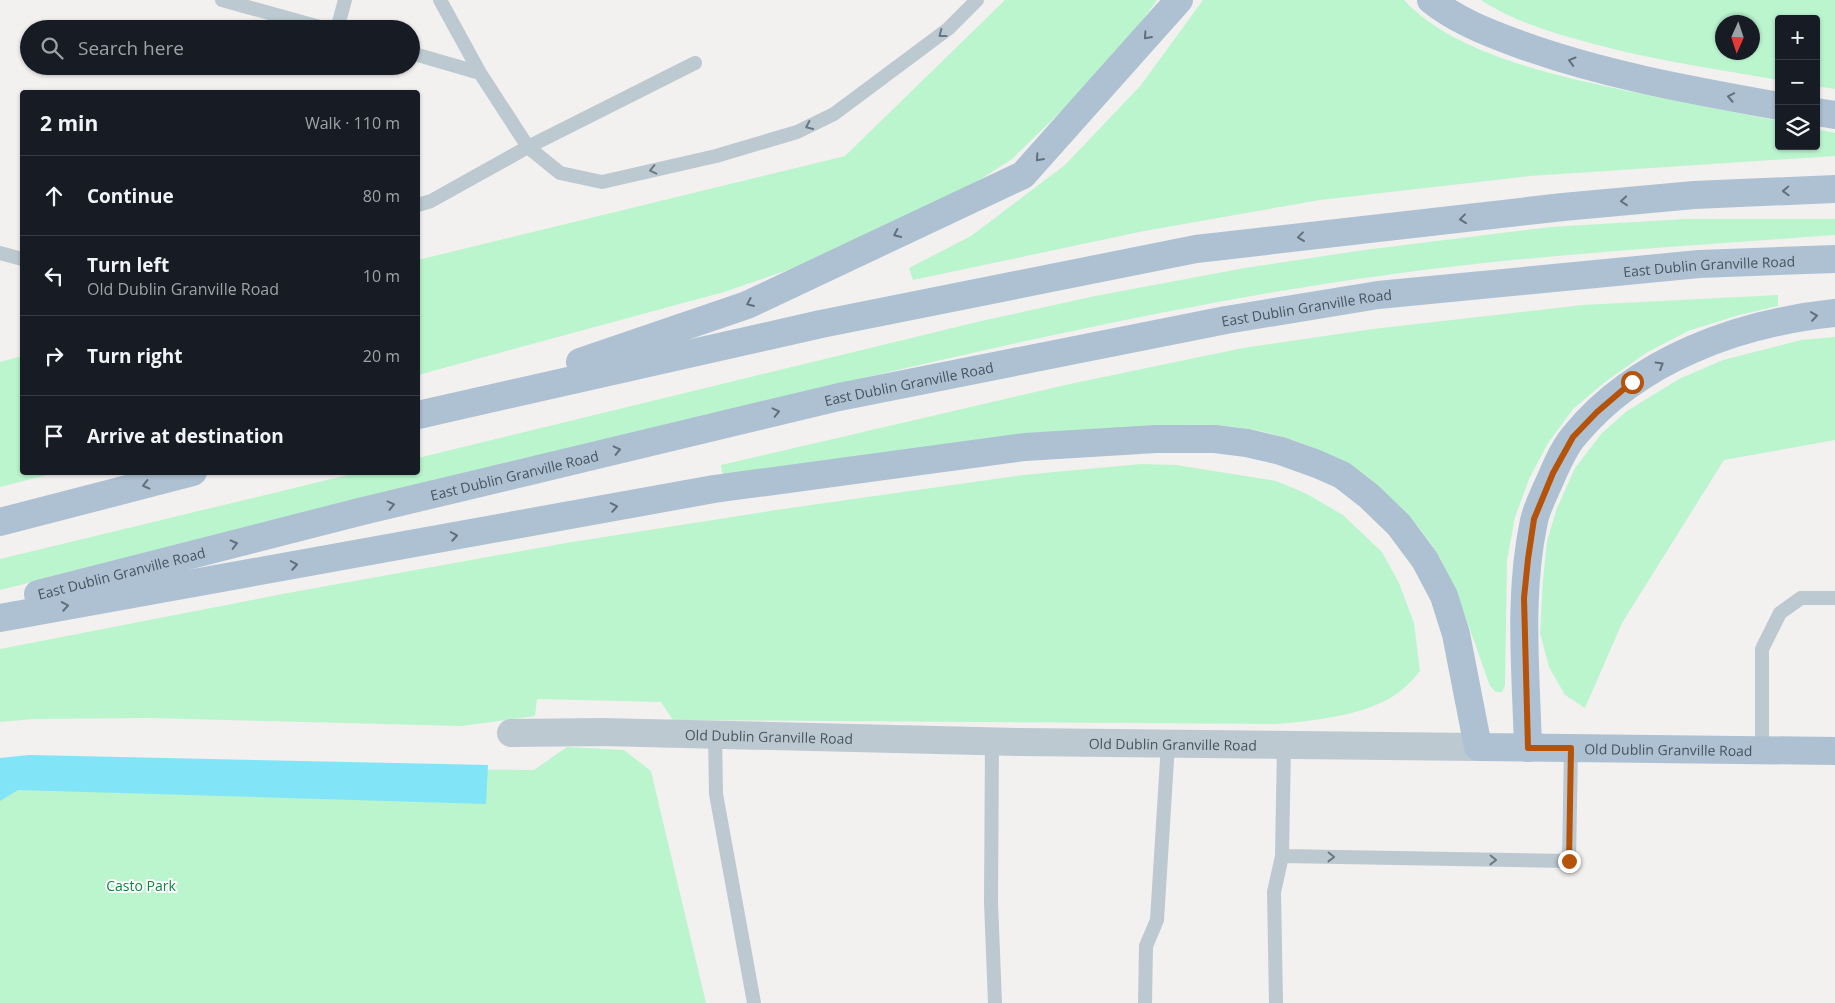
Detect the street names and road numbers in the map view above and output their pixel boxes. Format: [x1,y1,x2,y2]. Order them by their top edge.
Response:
street label: East Dublin Granville Road [1622,251,1795,281]
street label: East Dublin Granville Road [1220,284,1393,330]
street label: East Dublin Granville Road [822,357,995,410]
street label: East Dublin Granville Road [428,445,600,504]
street label: East Dublin Granville Road [35,542,207,603]
street label: Old Dublin Granville Road [685,724,853,748]
street label: Old Dublin Granville Road [1089,733,1257,754]
street label: Old Dublin Granville Road [1584,739,1753,760]

